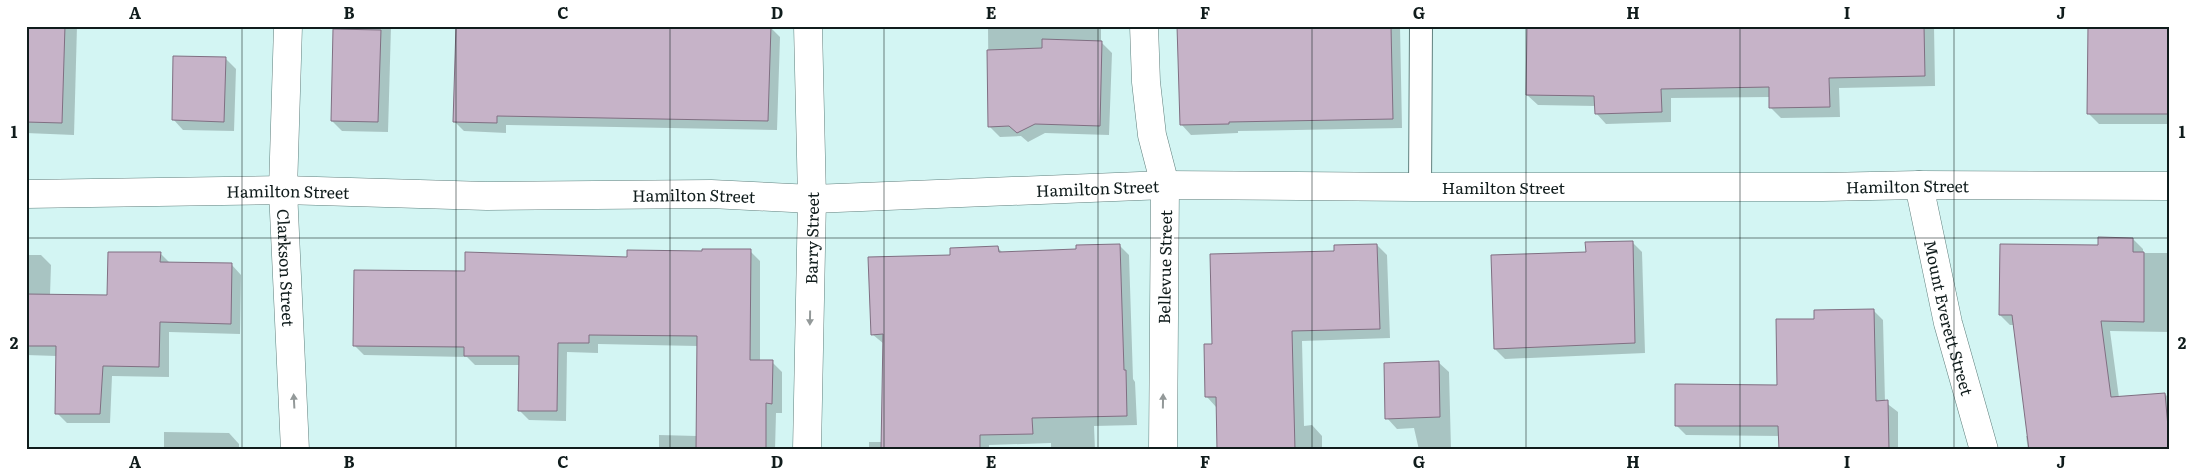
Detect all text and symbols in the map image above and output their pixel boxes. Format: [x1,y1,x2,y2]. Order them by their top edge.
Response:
text: A [129,0,141,24]
text: B [343,0,355,24]
text: C [557,0,569,24]
text: D [771,0,783,24]
text: E [986,0,997,24]
text: F [1200,0,1210,24]
text: G [1413,0,1425,24]
text: H [1626,0,1640,24]
text: I [1844,0,1850,24]
text: J [2056,0,2066,24]
text: 1 [11,119,18,143]
text: 1 [2179,119,2186,143]
street label: Hamilton Street [1035,173,1160,202]
street label: Hamilton Street [1846,173,1970,199]
street label: Hamilton Street [1442,175,1566,199]
street label: Hamilton Street [226,178,350,204]
street label: Hamilton Street [632,182,757,208]
street label: Barry Street [798,191,824,284]
street label: Clarkson Street [272,208,301,328]
street label: Bellevue Street [1151,209,1177,324]
street label: Mount Everett Street [1919,238,1980,399]
one-way arrow [805,310,813,326]
text: 2 [10,330,19,354]
text: 2 [2178,330,2187,354]
one-way arrow [290,393,298,409]
one-way arrow [1159,393,1167,409]
text: A [129,449,141,473]
text: B [343,449,355,473]
text: C [557,449,569,473]
text: D [771,449,783,473]
text: E [986,449,997,473]
text: F [1200,449,1210,473]
text: G [1413,449,1425,473]
text: H [1626,449,1640,473]
text: I [1844,449,1850,473]
text: J [2056,449,2066,473]

